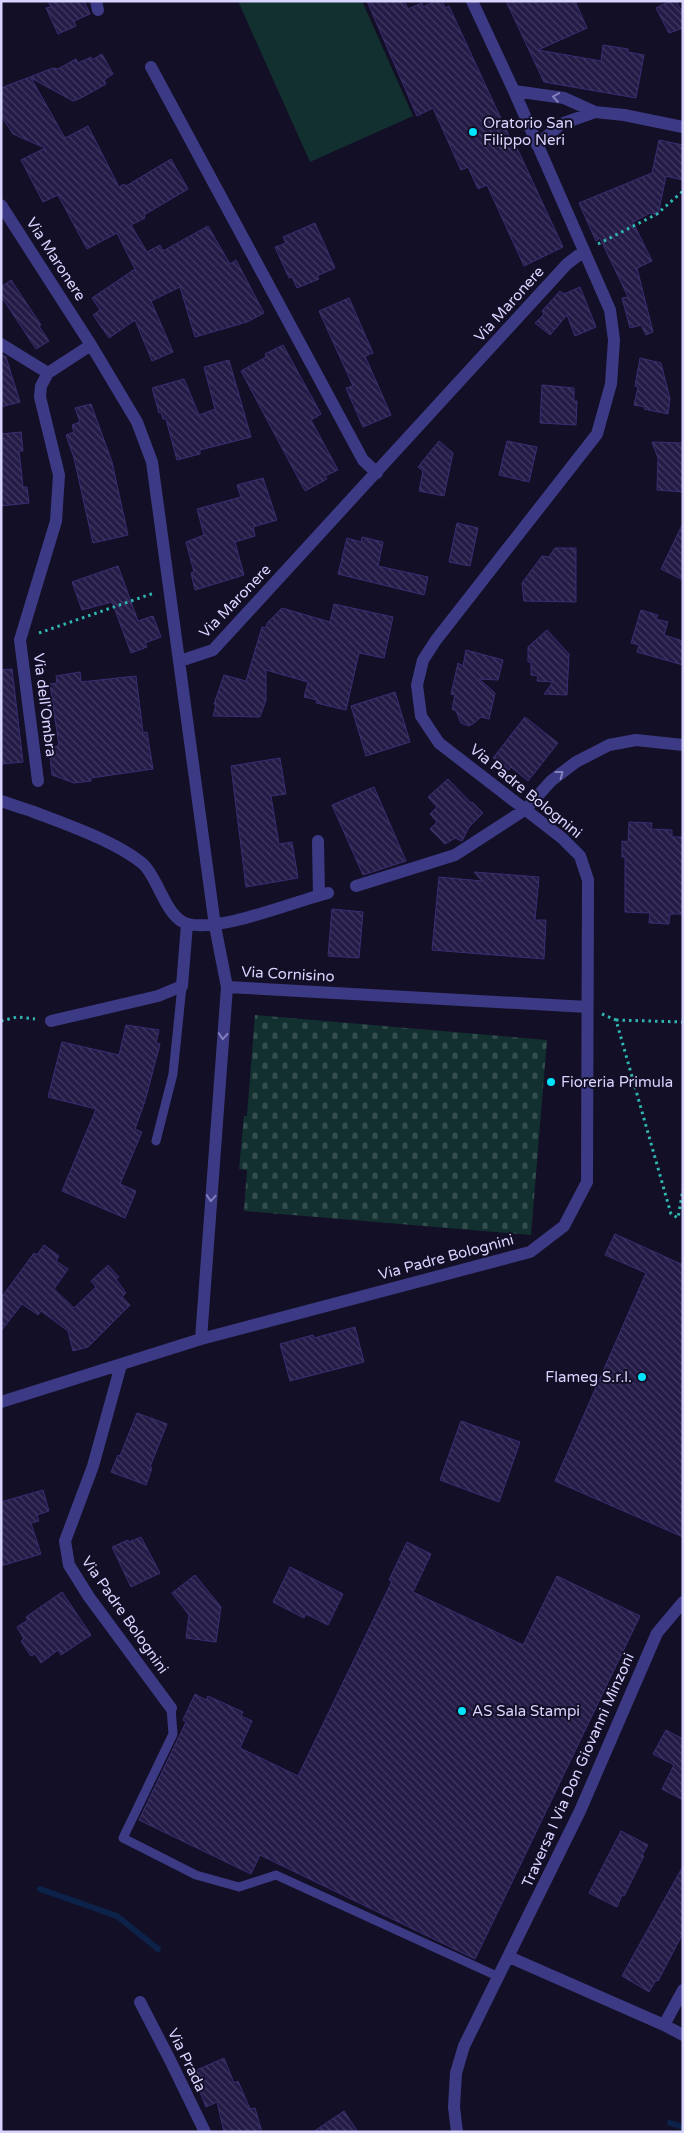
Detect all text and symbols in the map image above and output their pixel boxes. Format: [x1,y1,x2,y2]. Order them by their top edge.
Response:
one-way arrow [552,93,560,103]
place label: Oratorio San Filippo Neri [483,114,573,149]
marker: Oratorio San Filippo Neri [467,126,479,138]
street label: Via Maronere [22,214,90,304]
street label: Via Maronere [470,262,548,346]
street label: Via Maronere [195,560,275,642]
street label: Via dell'Ombra [30,652,60,758]
street label: Via Padre Bolognini [466,740,586,842]
one-way arrow [554,771,564,780]
street label: Via Cornisino [241,963,335,985]
one-way arrow [218,1032,229,1040]
place label: Fioreria Primula [561,1073,673,1091]
marker: Fioreria Primula [545,1076,557,1088]
one-way arrow [206,1194,217,1202]
street label: Via Padre Bolognini [376,1230,516,1284]
place label: Flameg S.r.l. [545,1368,632,1386]
marker: Flameg S.r.l. [636,1371,648,1383]
street label: Via Padre Bolognini [78,1553,172,1677]
street label: Traversa I Via Don Giovanni Minzoni [518,1650,638,1890]
place label: AS Sala Stampi [472,1702,580,1720]
marker: AS Sala Stampi [456,1705,468,1717]
street label: Via Prada [164,2025,210,2095]

